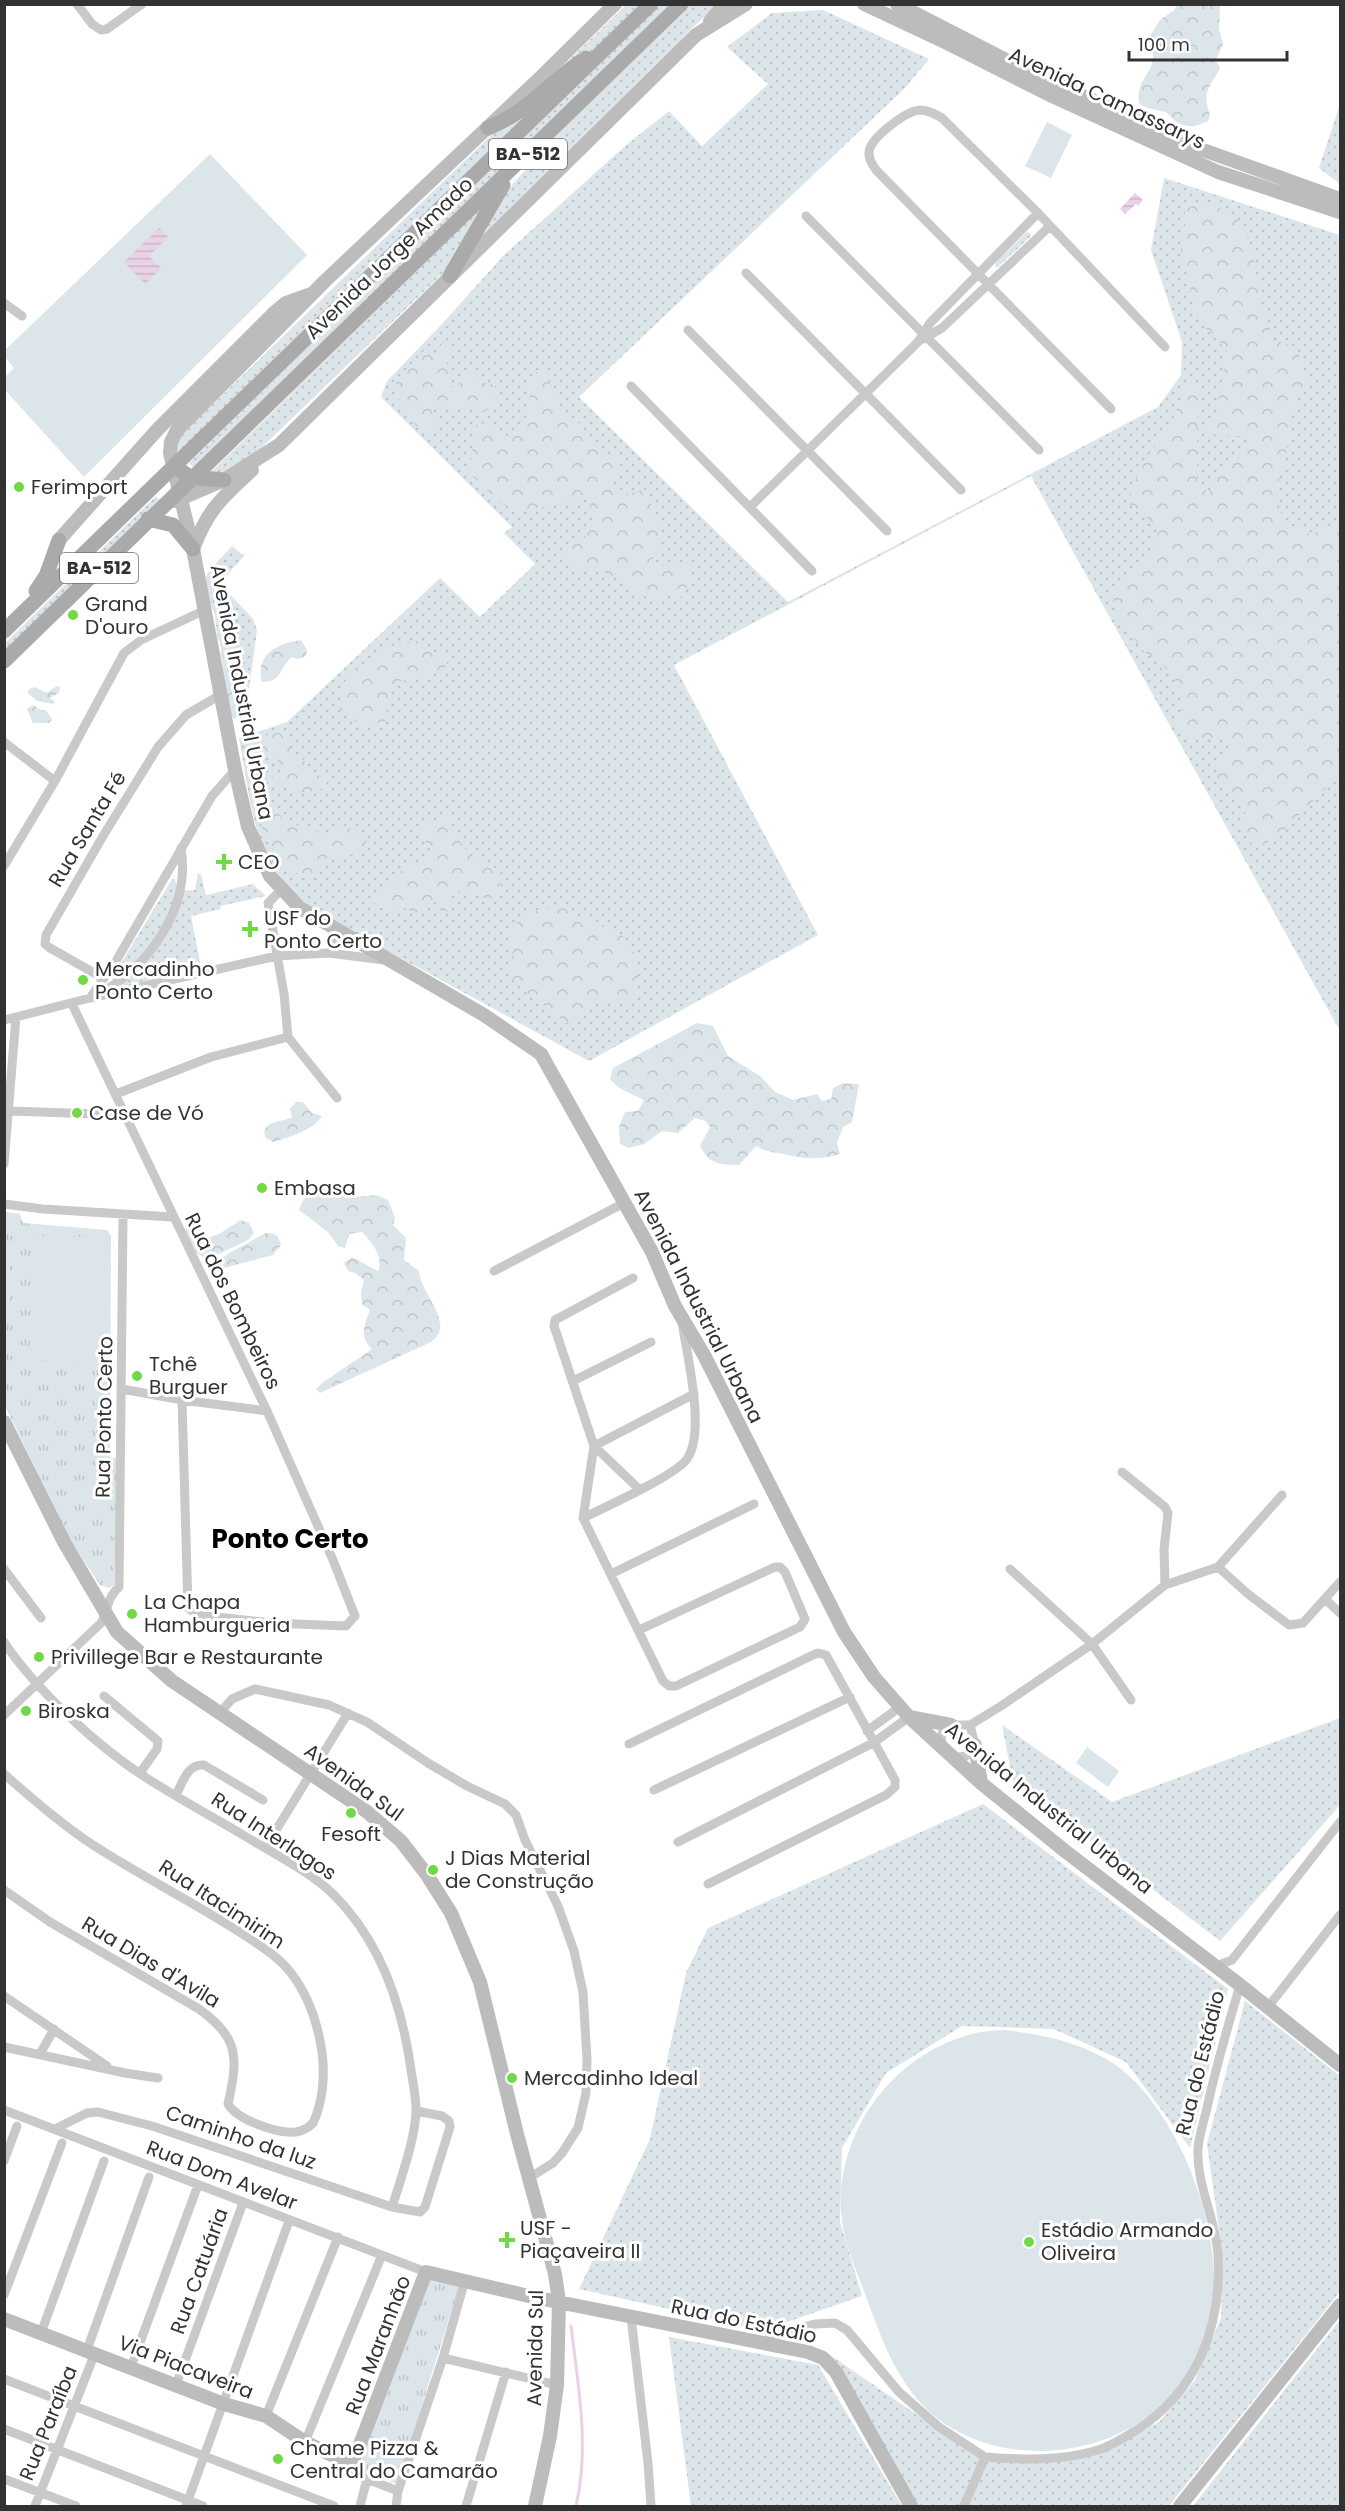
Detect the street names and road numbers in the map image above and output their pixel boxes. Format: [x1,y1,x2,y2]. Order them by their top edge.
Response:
street label: Avenida Camassarys [1004,40,1210,156]
road number: BA-512 [489,139,567,169]
street label: Avenida Jorge Amado [299,170,479,346]
road number: BA-512 [60,553,138,583]
street label: Avenida Industrial Urbana [204,562,280,822]
street label: Rua Santa Fé [41,766,133,892]
street label: Avenida Industrial Urbana [628,1184,770,1428]
street label: Rua dos Bombeiros [178,1208,288,1394]
street label: Rua Ponto Certo [89,1336,119,1498]
street label: Avenida Industrial Urbana [939,1715,1159,1901]
street label: Avenida Sul [299,1736,409,1828]
street label: Rua Interlagos [206,1785,342,1887]
street label: Rua Itacimirim [154,1853,290,1955]
street label: Rua Dias d'Avila [77,1910,225,2014]
street label: Rua do Estádio [1168,1988,1232,2138]
street label: Caminho da luz [162,2098,320,2176]
street label: Rua Dom Avelar [142,2133,302,2217]
street label: Rua Catuária [163,2204,235,2338]
street label: Rua Maranhão [339,2271,417,2419]
street label: Avenida Sul [520,2289,550,2407]
street label: Rua do Estádio [669,2292,819,2350]
street label: Via Piacaveira [114,2328,258,2406]
street label: Rua Paraíba [12,2361,84,2485]

